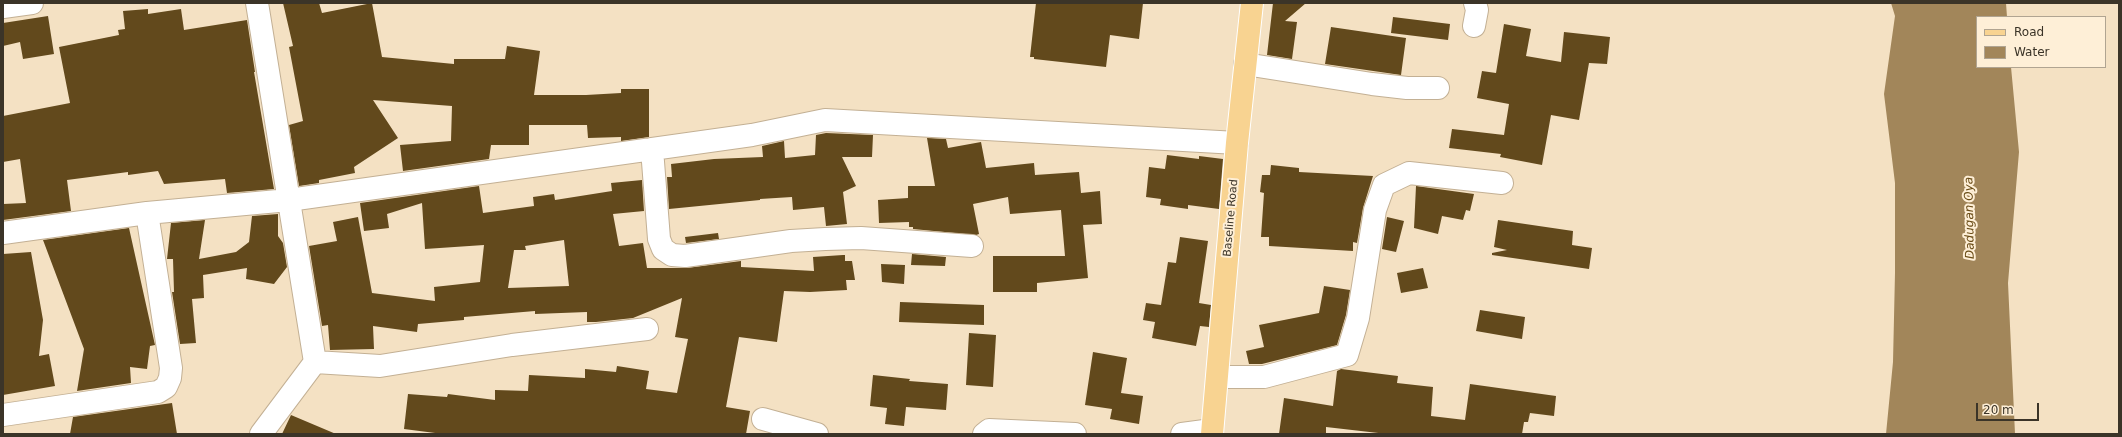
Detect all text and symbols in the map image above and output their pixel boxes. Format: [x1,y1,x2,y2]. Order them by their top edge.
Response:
legend [1976,16,2106,68]
text: Road [2014,25,2044,39]
text: Water [2014,45,2049,59]
water label: Dadugan Oya [1962,177,1978,259]
street label: Baseline Road [1221,179,1241,257]
scale bar [1978,395,2041,421]
text: 20 m [1983,403,2014,417]

